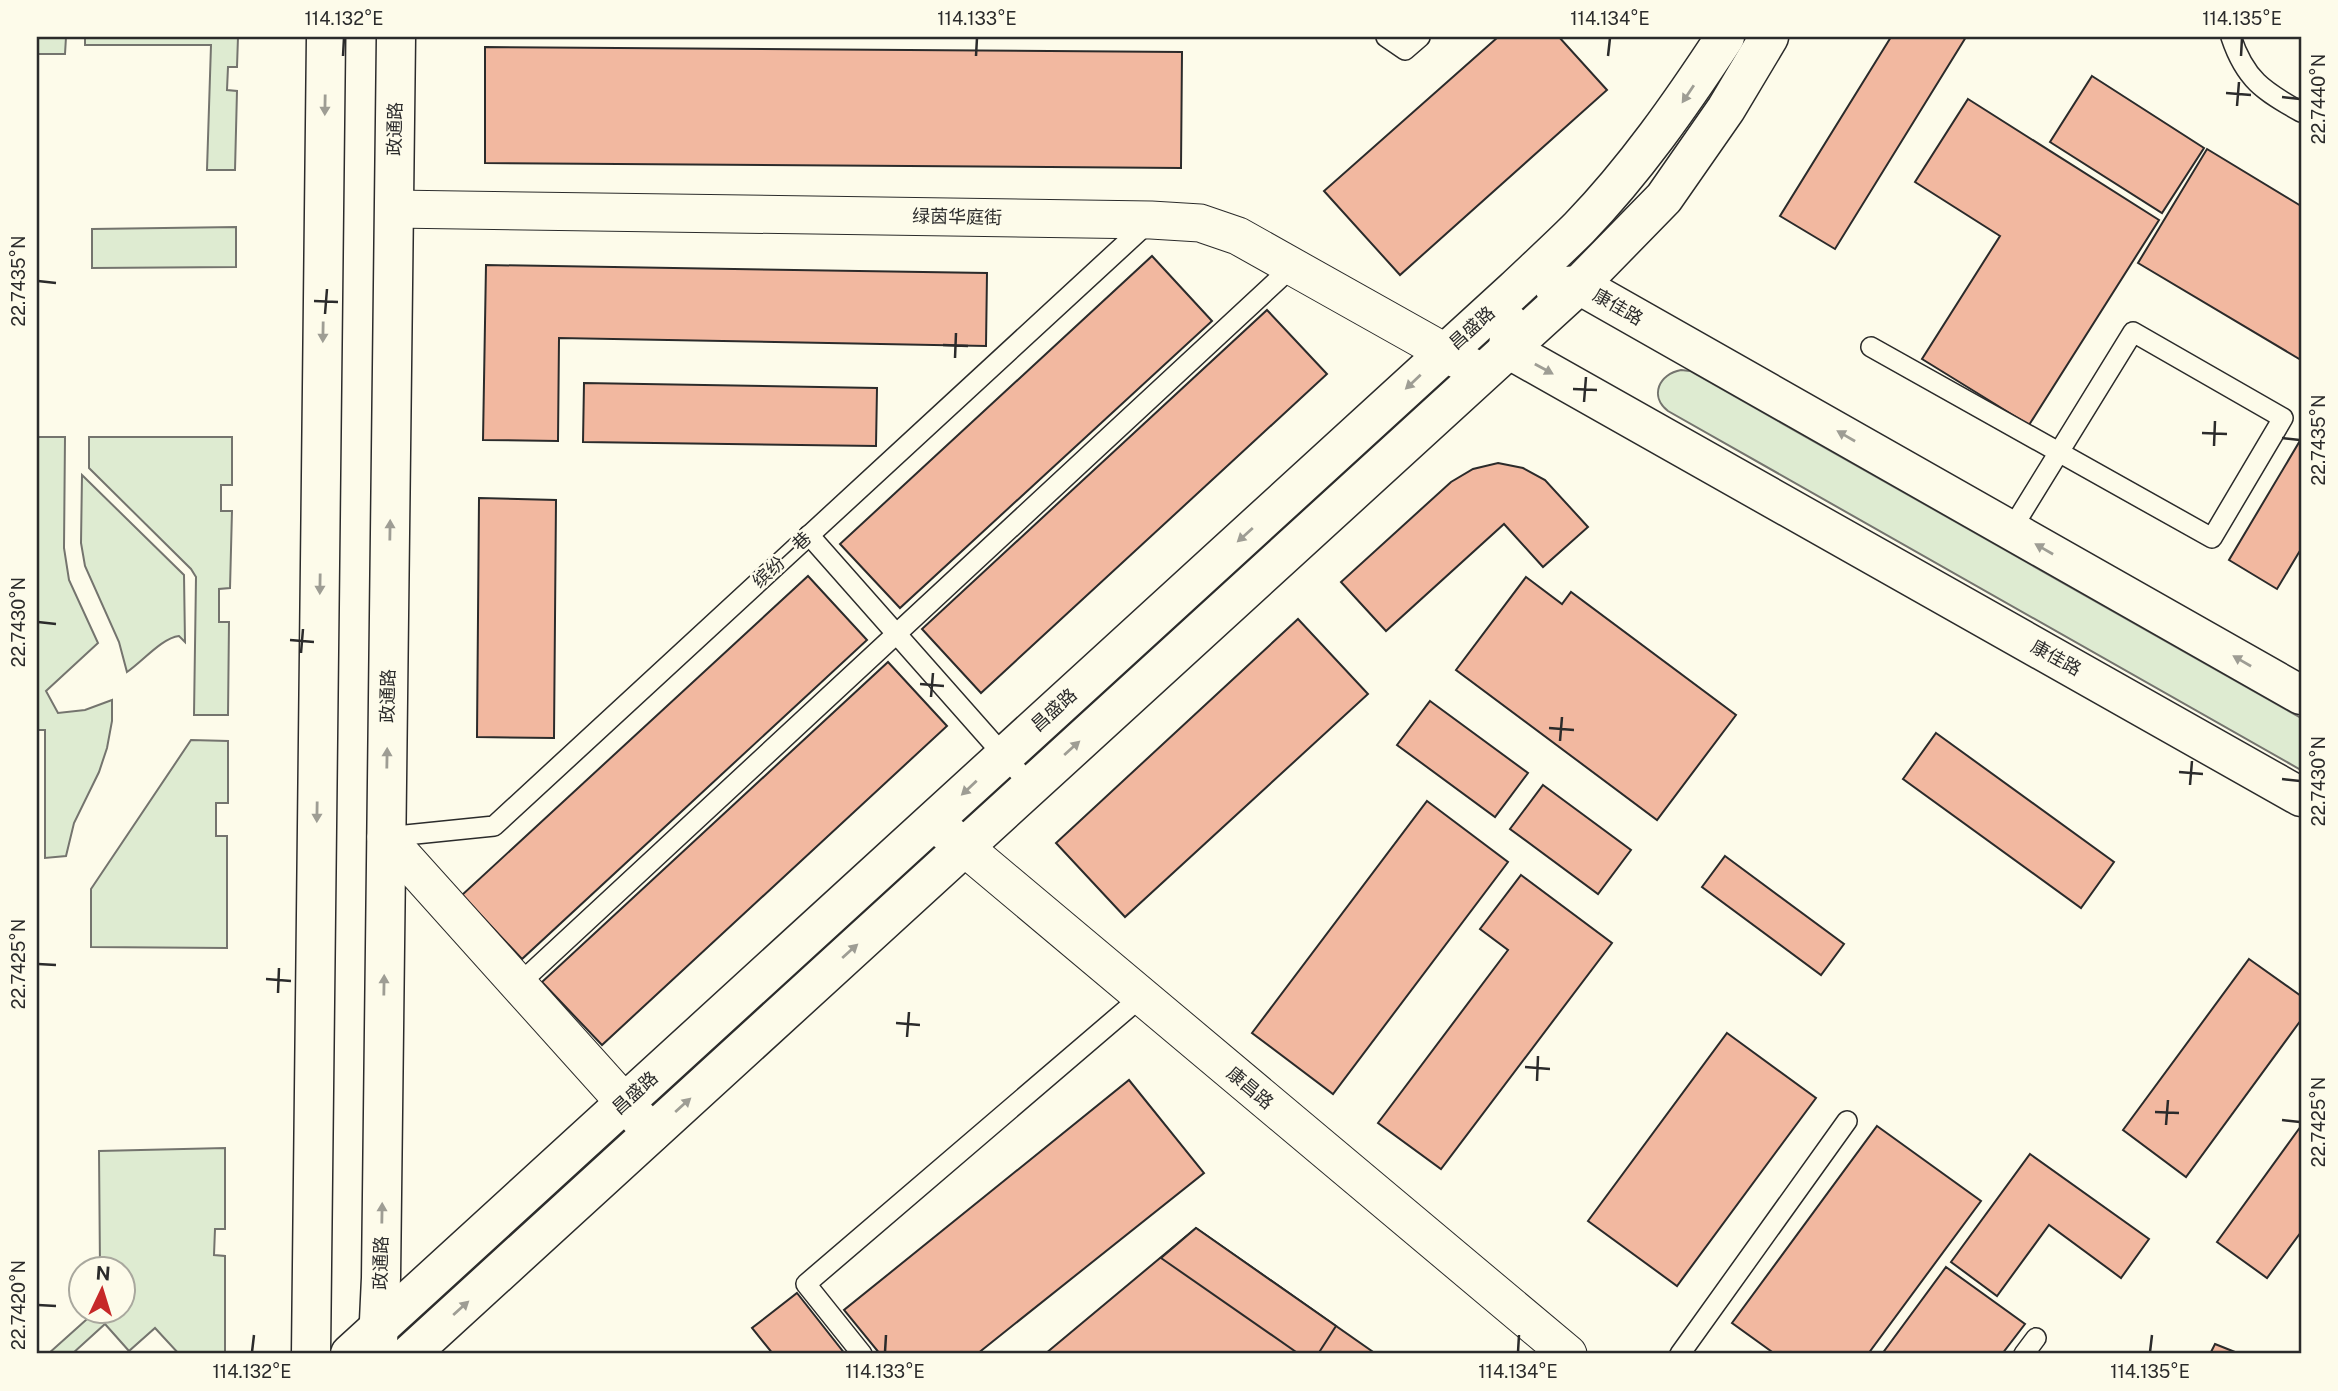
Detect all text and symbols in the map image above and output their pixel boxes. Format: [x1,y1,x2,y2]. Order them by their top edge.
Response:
text: 114.132°E [305,8,383,29]
text: 114.133°E [937,8,1017,29]
text: 114.134°E [1570,8,1650,29]
text: 114.135°E [2202,8,2282,29]
text: 22.7440°N [2308,54,2329,144]
one-way arrow [1681,85,1695,103]
one-way arrow [320,94,331,116]
street label: 政通路 [384,102,405,156]
street label: 绿茵华庭街 [912,205,1002,228]
text: 22.7435°N [8,235,29,327]
street label: 康佳路 [1590,284,1647,329]
street label: 昌盛路 [1445,302,1499,353]
one-way arrow [317,322,329,344]
one-way arrow [1534,363,1554,375]
one-way arrow [1404,374,1422,390]
text: 22.7435°N [2308,394,2329,486]
one-way arrow [1836,430,1856,442]
one-way arrow [384,519,396,541]
street label: 缤纷一巷 [748,527,815,592]
one-way arrow [1237,527,1254,543]
one-way arrow [2034,543,2054,555]
one-way arrow [314,574,326,596]
text: 22.7430°N [8,577,29,667]
street label: 康佳路 [2028,635,2085,680]
one-way arrow [2232,655,2252,667]
street label: 政通路 [377,669,398,723]
street label: 昌盛路 [1027,684,1081,735]
text: 22.7430°N [2308,736,2329,826]
one-way arrow [1063,740,1081,756]
one-way arrow [381,747,393,769]
one-way arrow [960,780,978,796]
one-way arrow [311,801,323,823]
text: 22.7425°N [8,919,29,1009]
one-way arrow [842,944,859,960]
one-way arrow [378,974,390,996]
street label: 康昌路 [1223,1062,1278,1113]
street label: 昌盛路 [608,1067,662,1118]
text: 22.7425°N [2308,1077,2329,1167]
one-way arrow [674,1097,692,1113]
one-way arrow [376,1201,388,1223]
street label: 政通路 [370,1236,391,1290]
north arrow [66,1254,136,1324]
text: 22.7420°N [8,1260,29,1350]
text: N [95,1262,111,1285]
one-way arrow [452,1300,470,1316]
text: 114.132°E [213,1361,291,1382]
text: 114.133°E [845,1361,925,1382]
text: 114.134°E [1478,1361,1558,1382]
text: 114.135°E [2110,1361,2190,1382]

